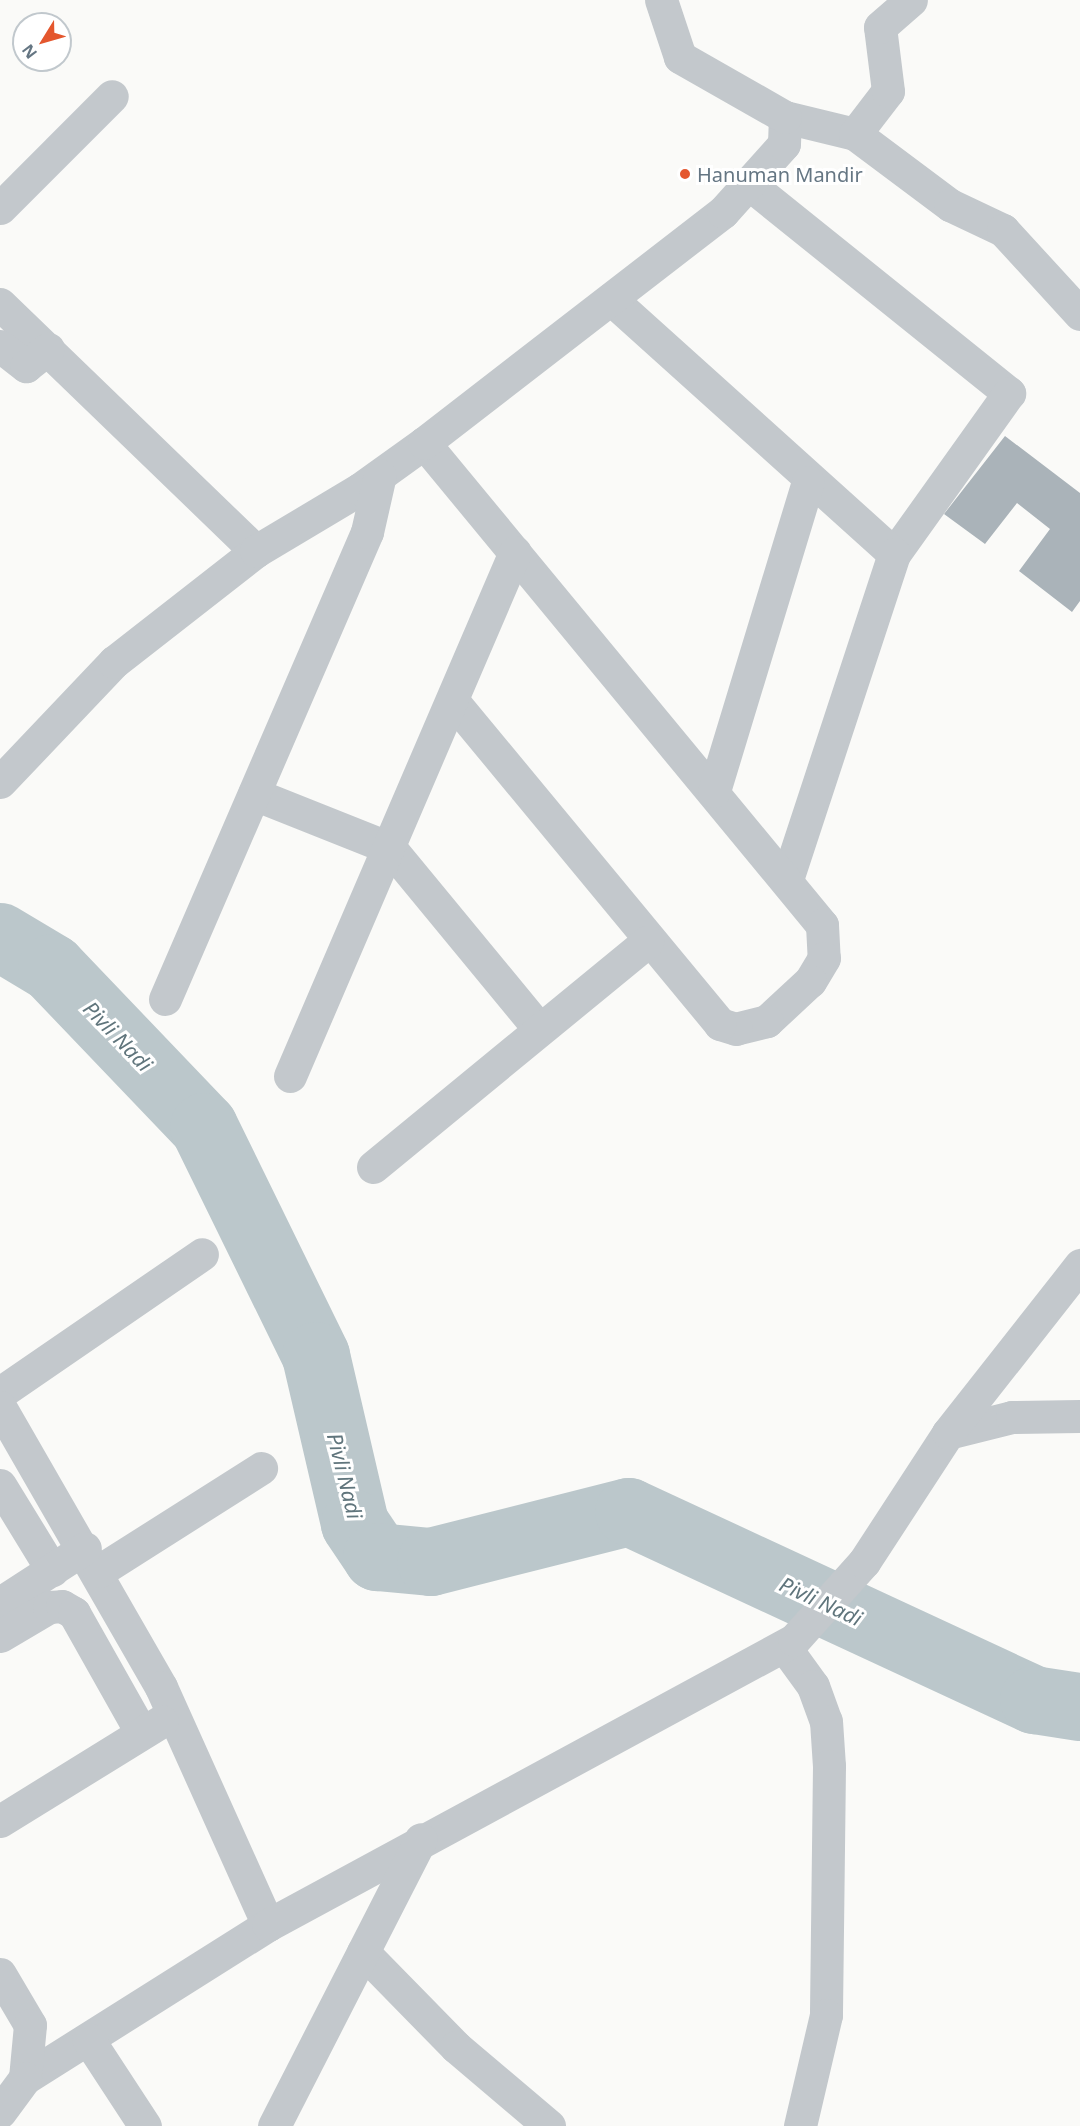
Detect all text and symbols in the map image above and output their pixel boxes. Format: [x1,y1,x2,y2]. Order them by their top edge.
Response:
north arrow [12,12,72,72]
text: N [17,40,42,63]
place label: Hanuman Mandir [697,162,863,186]
marker: Hanuman Mandir [678,167,692,181]
water label: Pivli Nadi [78,996,158,1076]
water label: Pivli Nadi [322,1430,368,1522]
water label: Pivli Nadi [776,1571,866,1631]

